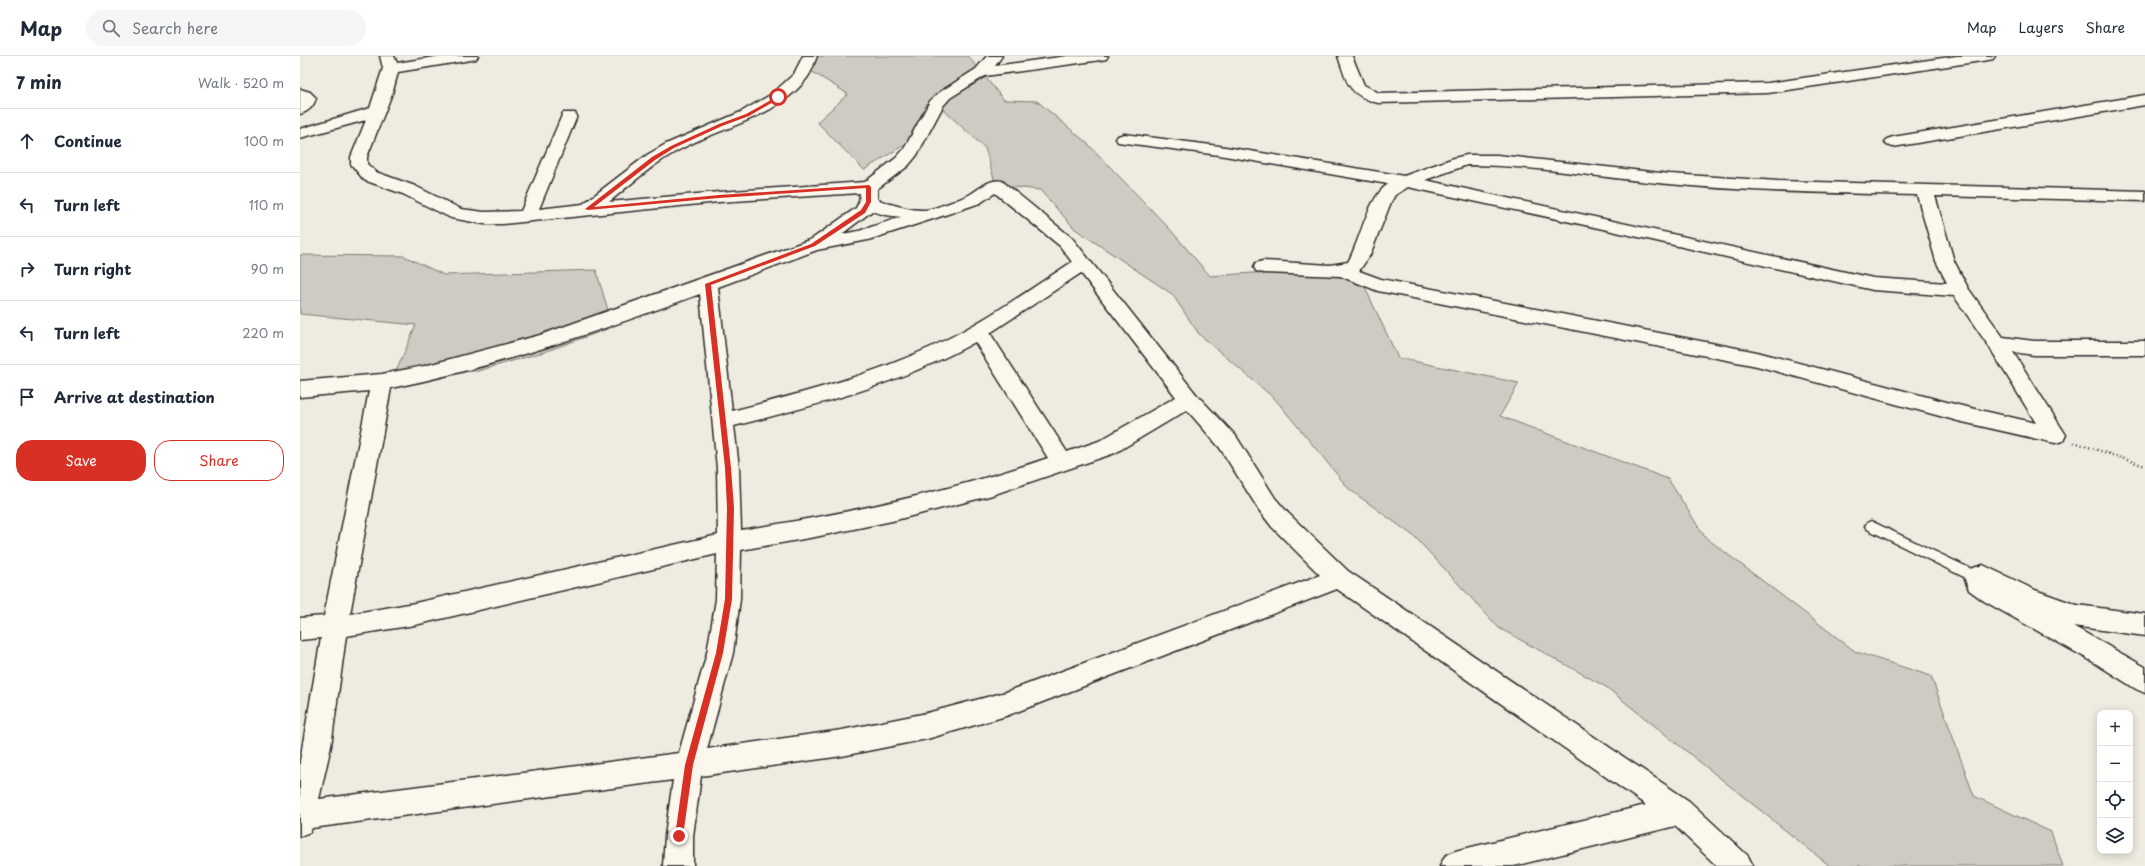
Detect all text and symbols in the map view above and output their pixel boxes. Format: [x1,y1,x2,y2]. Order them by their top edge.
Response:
search box [86,10,366,46]
text: Map [20,14,62,42]
text: Search here [132,16,218,39]
icon: search [100,17,122,39]
text: Map [1967,17,1997,38]
text: Layers [2019,17,2064,38]
text: Share [2086,17,2125,38]
text: 7 min [16,69,62,95]
text: Walk · 520 m [198,73,284,92]
route start [769,88,787,106]
text: Continue [54,129,122,152]
icon: ahead [16,130,38,152]
text: 100 m [244,131,284,150]
text: Turn left [54,193,120,216]
icon: left [16,194,38,216]
text: 110 m [249,195,284,214]
text: Turn right [54,257,131,280]
icon: right [16,258,38,280]
text: 90 m [251,259,284,278]
text: Turn left [54,321,120,344]
icon: left [16,322,38,344]
text: 220 m [242,323,284,342]
text: Arrive at destination [54,385,215,408]
icon: arrive [16,386,38,408]
button: Save [16,440,146,481]
button: Share [154,440,284,481]
map controls [2097,710,2133,854]
button: + [2097,710,2133,746]
button: − [2097,746,2133,782]
button: locate [2097,782,2133,818]
button: layers [2097,818,2133,854]
route end [670,827,688,845]

